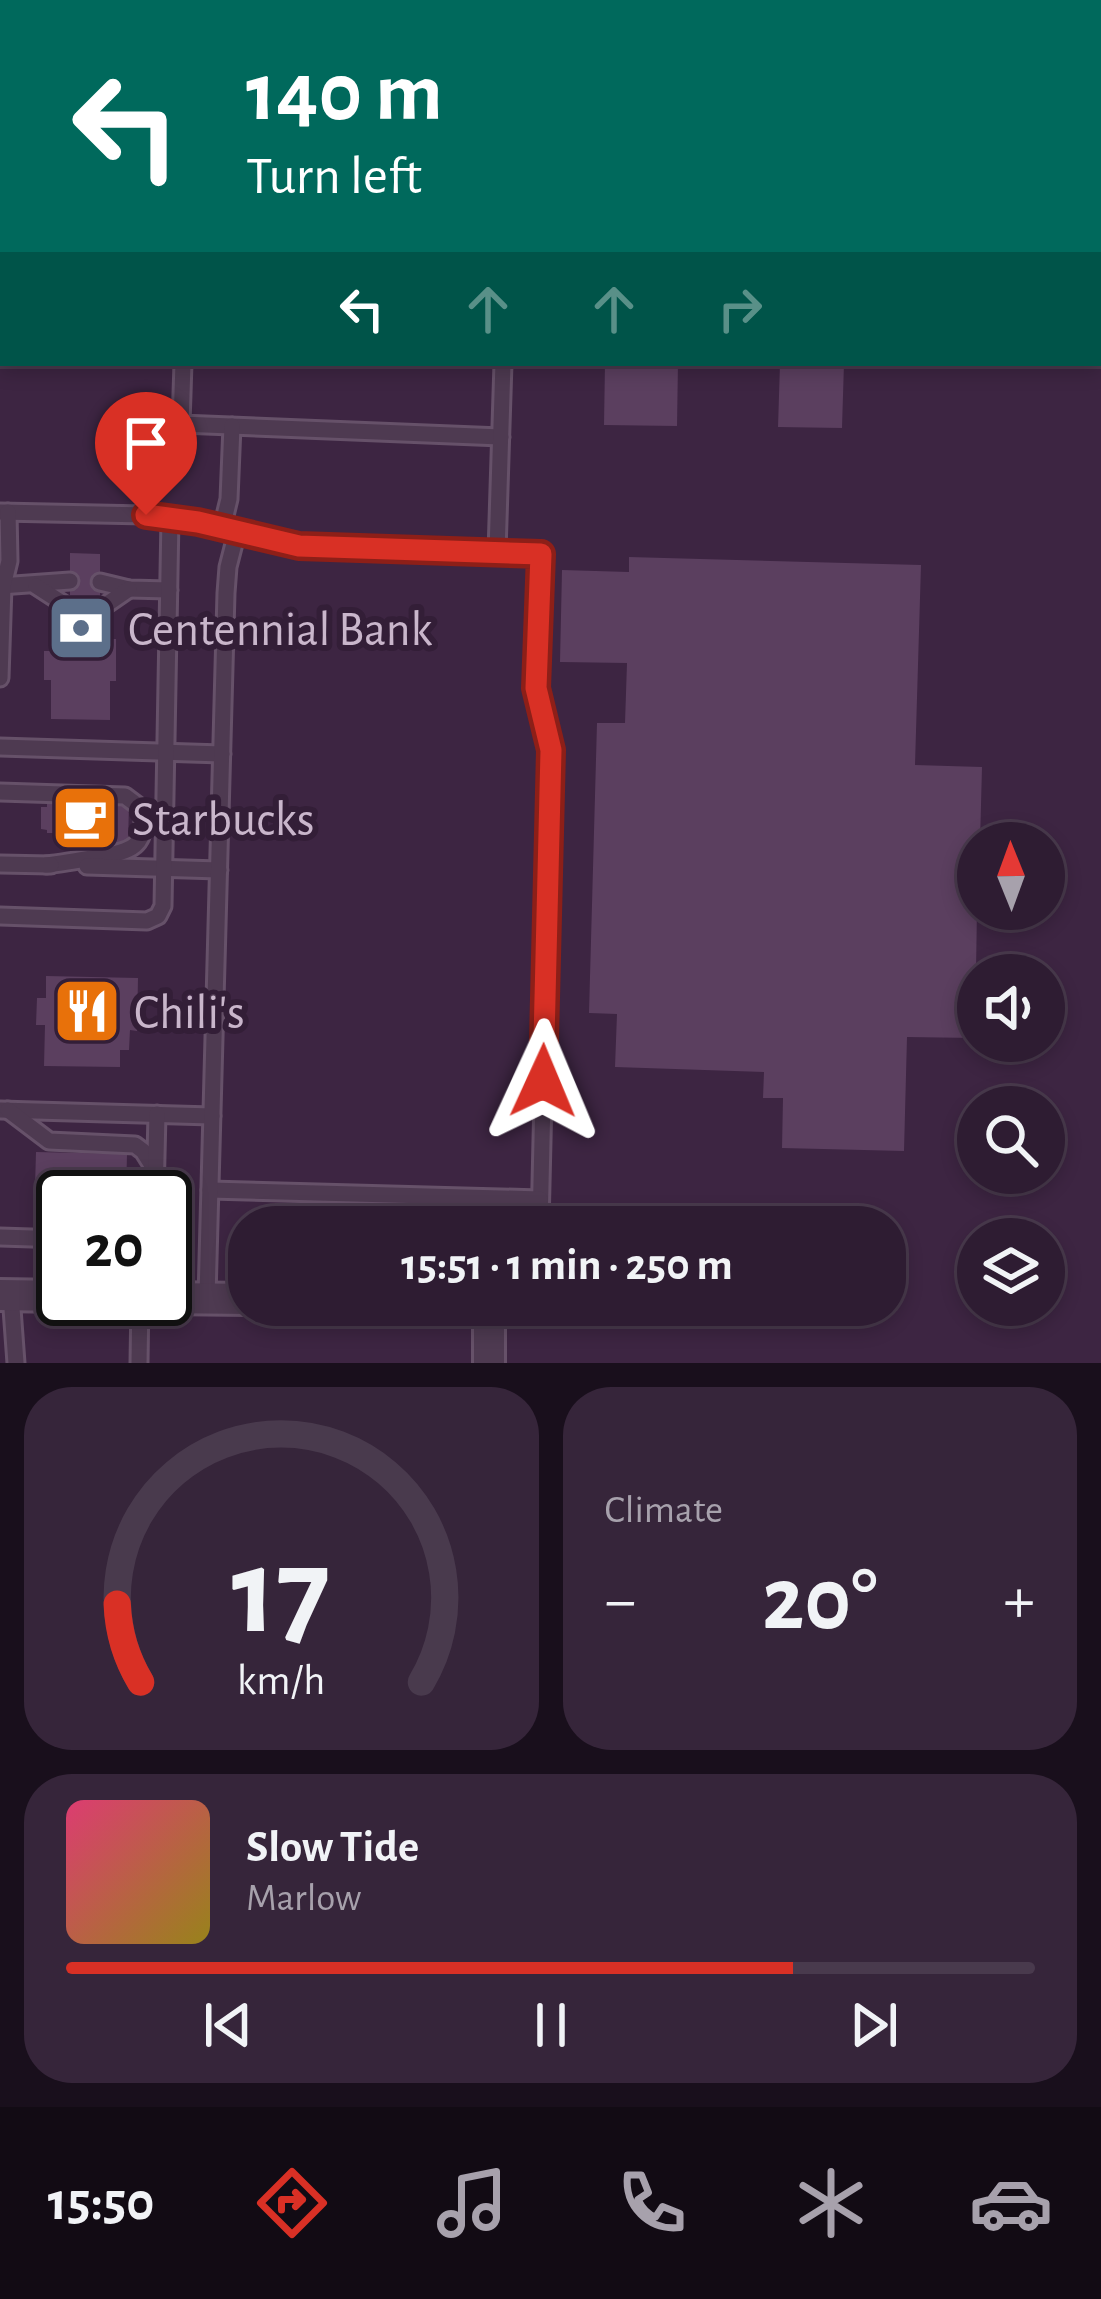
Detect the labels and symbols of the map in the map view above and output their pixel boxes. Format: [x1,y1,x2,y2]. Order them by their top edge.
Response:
pin [95,392,197,515]
bank icon: Centennial Bank [46,593,116,663]
place label: Centennial Bank [128,607,433,655]
cafe icon: Starbucks [50,783,120,853]
place label: Starbucks [132,797,314,845]
north arrow [957,822,1065,930]
restaurant icon: Chili's [52,976,122,1046]
place label: Chili's [134,990,245,1038]
position arrow [480,1018,606,1144]
speed limit sign: 20 [36,1170,192,1326]

